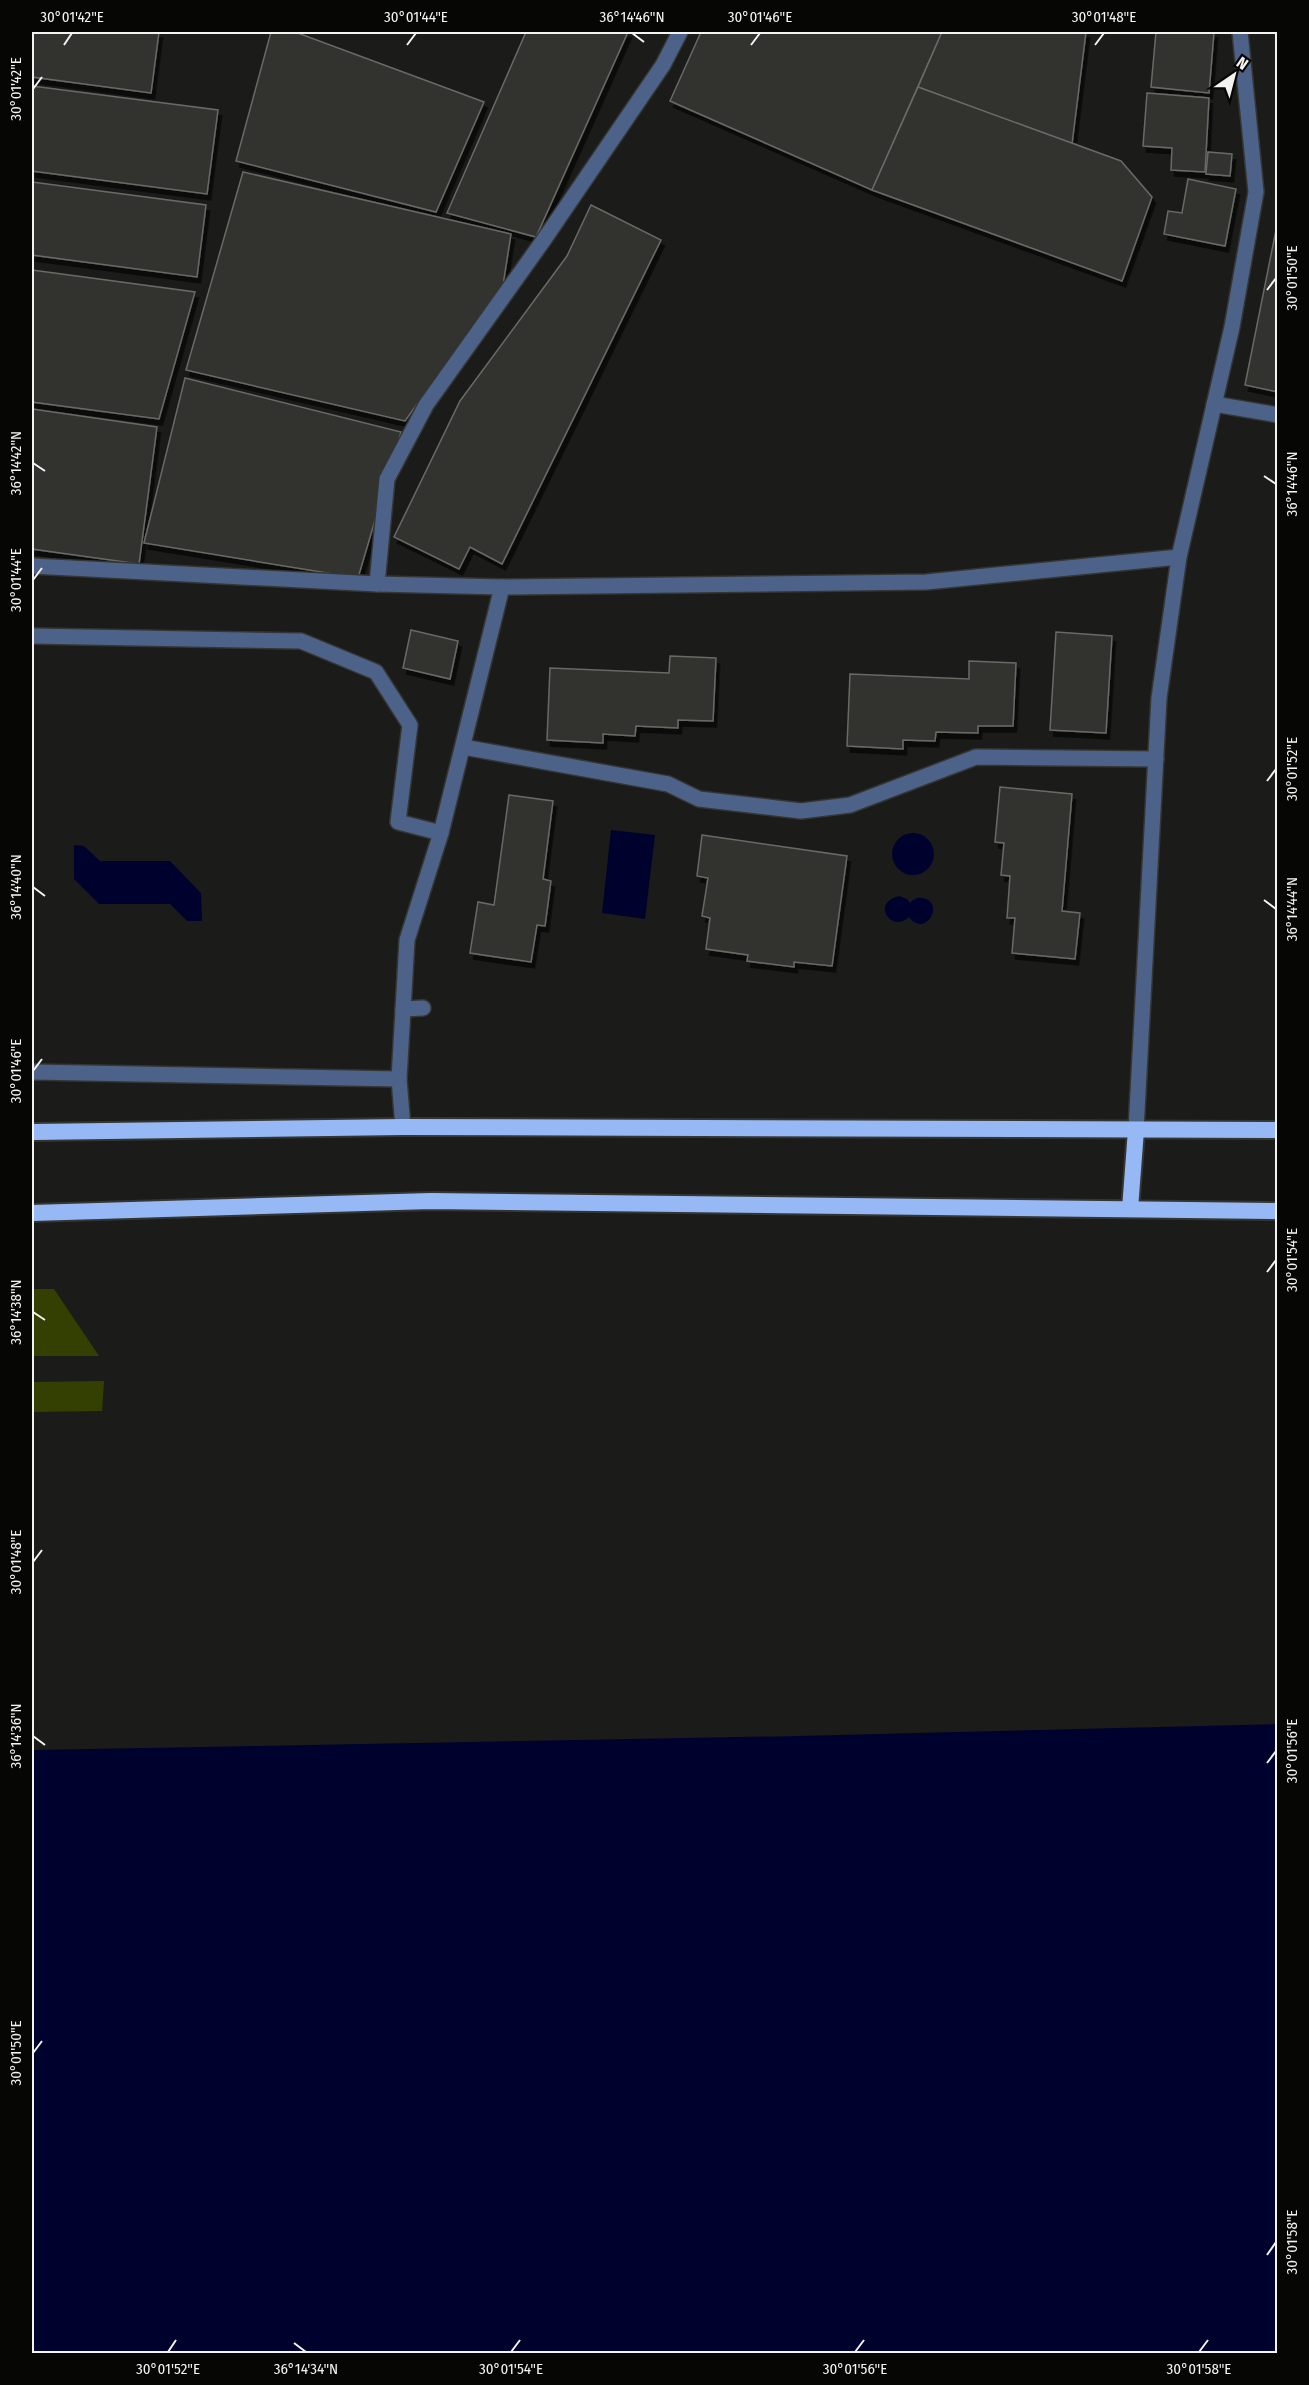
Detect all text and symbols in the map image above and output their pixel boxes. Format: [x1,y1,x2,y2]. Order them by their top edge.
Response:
text: 30°01'42"E [40,8,104,26]
text: 30°01'44"E [384,8,448,26]
text: 36°14'46"N [599,8,665,26]
text: 30°01'46"E [728,8,792,26]
text: 30°01'48"E [1072,8,1136,26]
north arrow [1204,45,1264,105]
text: N [1233,53,1252,74]
text: 30°01'42"E [7,57,25,121]
text: 30°01'50"E [1283,245,1301,311]
text: 36°14'42"N [7,431,25,495]
text: 36°14'46"N [1283,451,1301,517]
text: 30°01'44"E [7,548,25,612]
text: 30°01'52"E [1283,737,1301,801]
text: 36°14'40"N [7,854,25,920]
text: 36°14'44"N [1283,877,1301,941]
text: 30°01'46"E [7,1039,25,1103]
text: 30°01'54"E [1283,1228,1301,1292]
text: 36°14'38"N [7,1279,25,1345]
text: 30°01'48"E [7,1530,25,1594]
text: 36°14'36"N [7,1703,25,1769]
text: 30°01'56"E [1283,1719,1301,1783]
text: 30°01'50"E [7,2020,25,2086]
text: 30°01'58"E [1283,2210,1301,2274]
text: 30°01'52"E [136,2360,200,2378]
text: 36°14'34"N [274,2360,338,2378]
text: 30°01'54"E [479,2360,543,2378]
text: 30°01'56"E [823,2360,887,2378]
text: 30°01'58"E [1167,2360,1231,2378]

